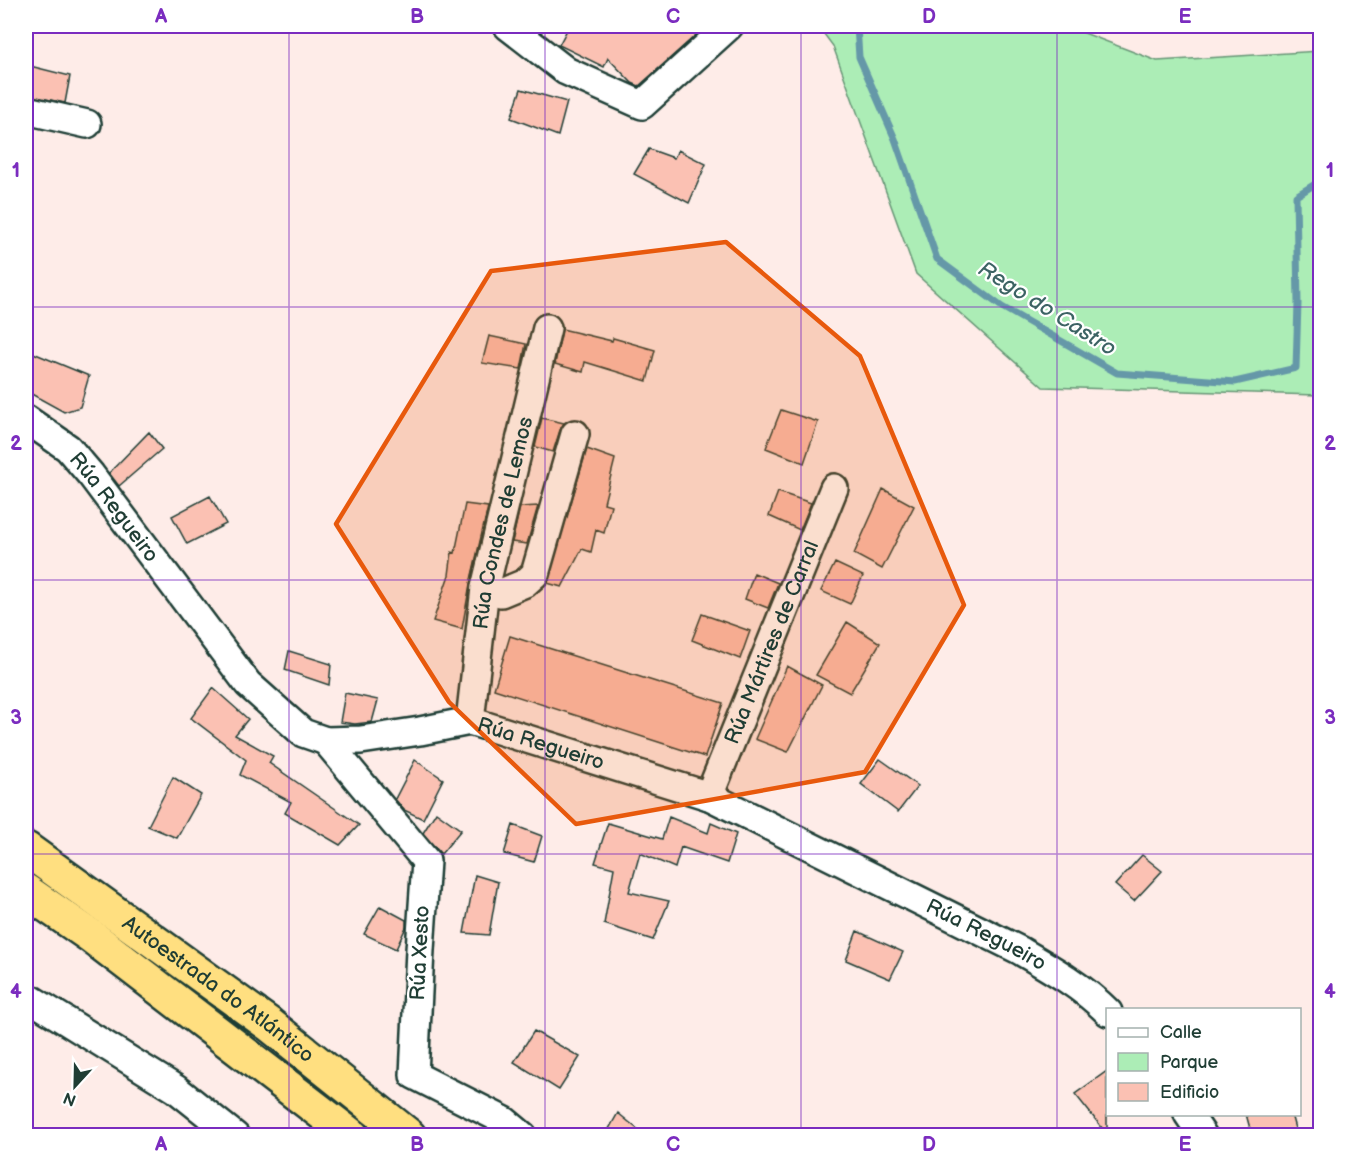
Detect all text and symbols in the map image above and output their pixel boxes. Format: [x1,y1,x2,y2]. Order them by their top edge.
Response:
text: A [154,5,168,29]
text: B [410,5,424,29]
text: C [666,5,680,29]
text: D [922,5,936,29]
text: E [1179,5,1192,29]
text: 1 [12,159,20,183]
text: 1 [1326,159,1334,183]
water label: Rego do Castro [973,256,1121,362]
street label: Rúa Condes de Lemos [468,414,538,631]
text: 2 [10,432,22,456]
text: 2 [1324,432,1336,456]
street label: Rúa Regueiro [64,447,164,567]
street label: Rúa Mártires de Carral [719,537,824,748]
text: 3 [10,706,22,730]
text: 3 [1324,706,1336,730]
street label: Rúa Regueiro [474,712,608,775]
street label: Rúa Regueiro [922,893,1051,976]
street label: Rúa Xesto [405,905,435,1001]
street label: Autoestrada do Atlántico [118,910,319,1068]
text: 4 [10,980,22,1004]
text: 4 [1324,980,1336,1004]
legend [1106,1008,1301,1116]
text: Calle [1160,1022,1202,1043]
text: Parque [1160,1052,1218,1073]
north arrow [45,1056,105,1116]
text: Edificio [1160,1082,1219,1103]
text: N [61,1087,79,1110]
text: A [154,1133,168,1157]
text: B [410,1133,424,1157]
text: C [666,1133,680,1157]
text: D [922,1133,936,1157]
text: E [1179,1133,1192,1157]

